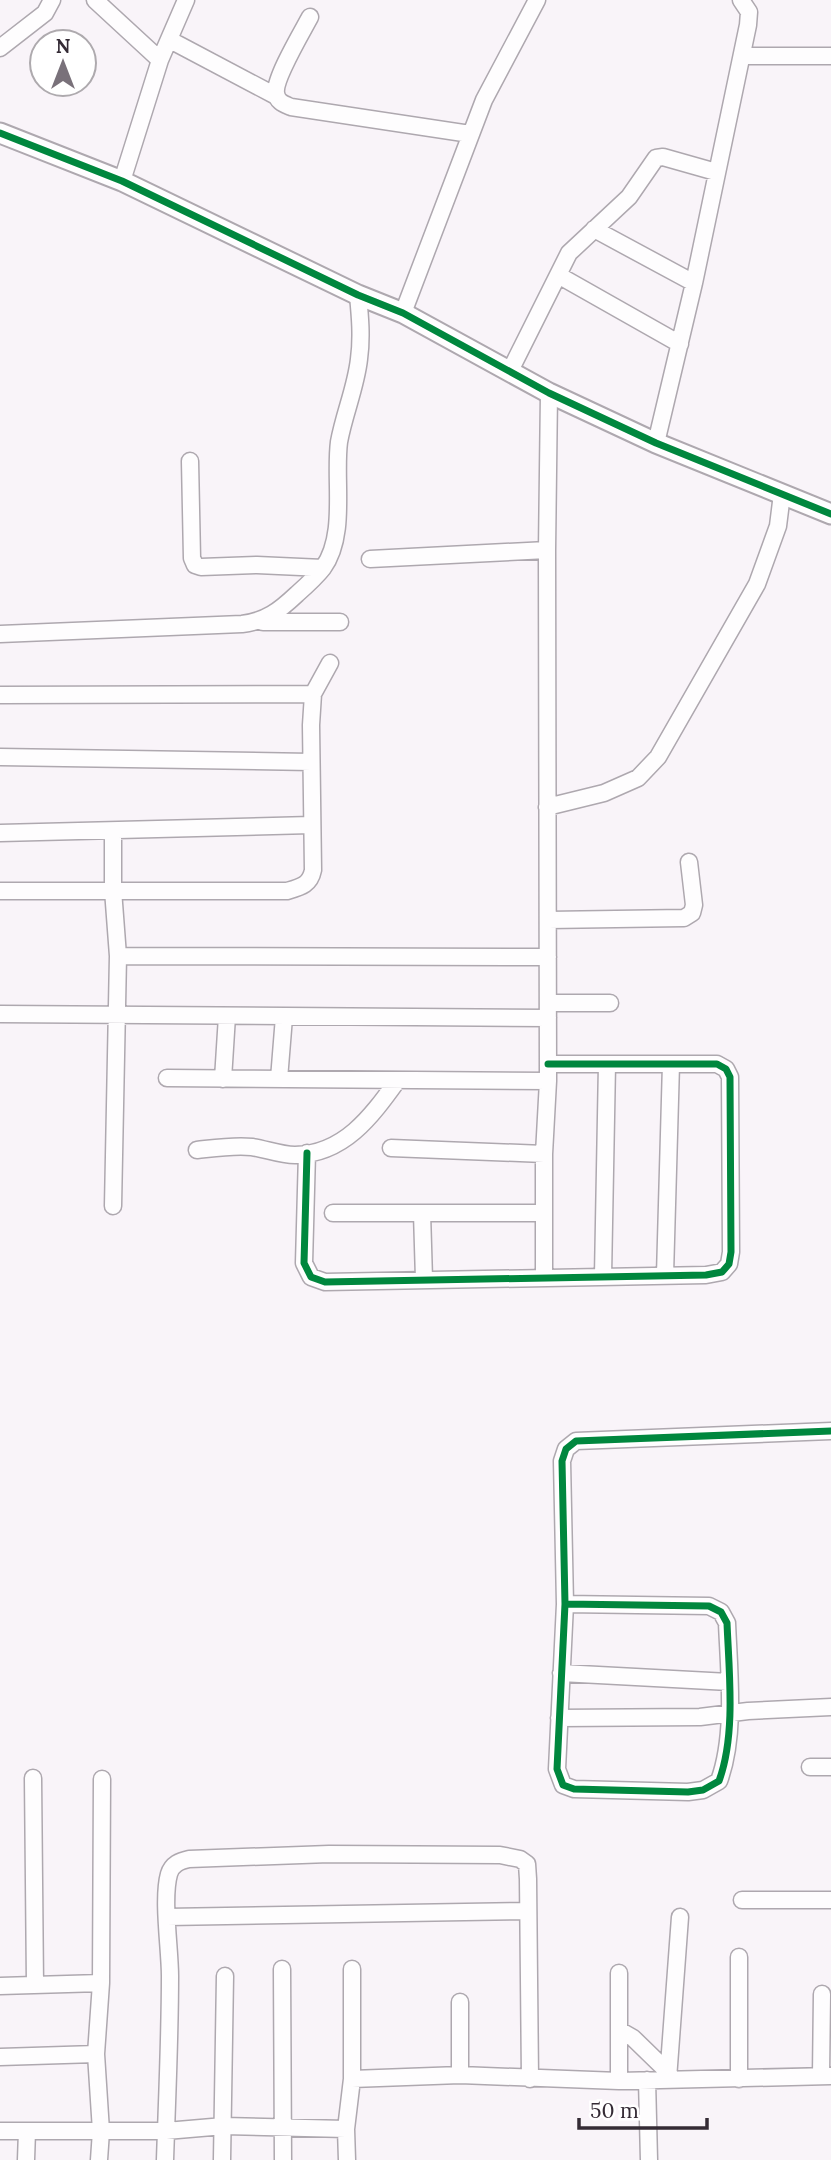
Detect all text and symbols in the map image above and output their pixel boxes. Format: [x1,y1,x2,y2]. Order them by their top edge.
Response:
north arrow [28,28,98,98]
text: N [56,34,71,58]
scale bar [579,2086,707,2130]
text: 50 m [590,2097,639,2124]

